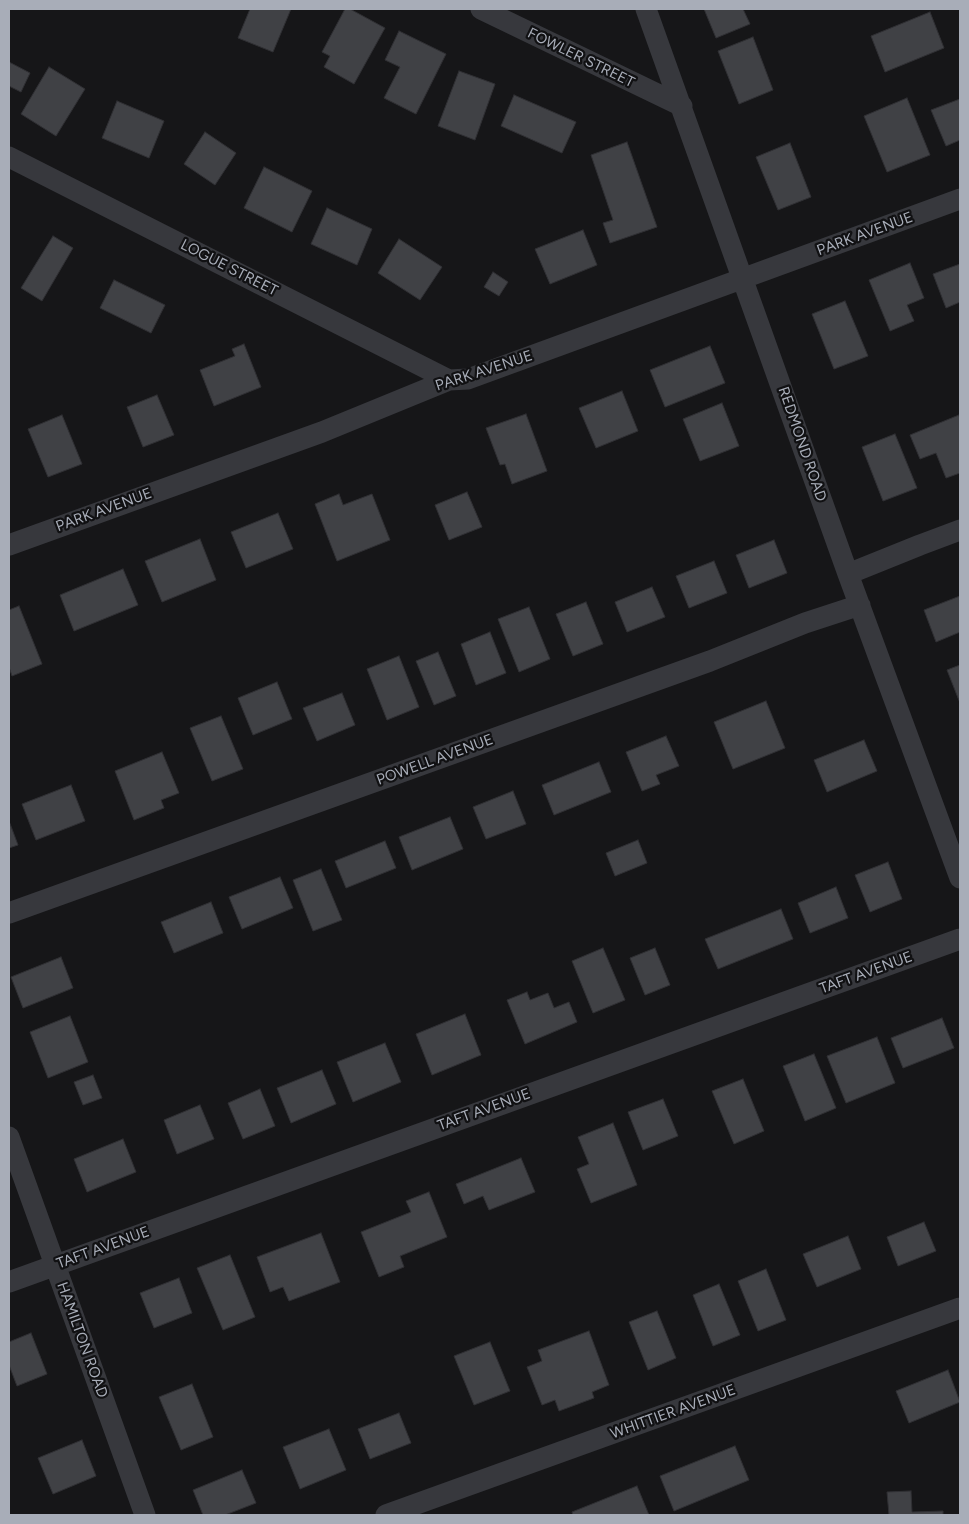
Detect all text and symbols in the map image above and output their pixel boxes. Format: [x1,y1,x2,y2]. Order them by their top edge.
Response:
street label: FOWLER STREET [525,24,637,92]
street label: PARK AVENUE [814,208,916,260]
street label: LOGUE STREET [177,236,281,300]
street label: PARK AVENUE [433,347,535,395]
street label: REDMOND ROAD [774,384,830,504]
street label: PARK AVENUE [53,484,155,536]
street label: POWELL AVENUE [374,731,496,789]
street label: TAFT AVENUE [817,948,915,998]
street label: TAFT AVENUE [435,1085,533,1135]
street label: TAFT AVENUE [54,1223,152,1273]
street label: HAMILTON ROAD [53,1280,111,1400]
street label: WHITTIER AVENUE [608,1381,738,1443]

